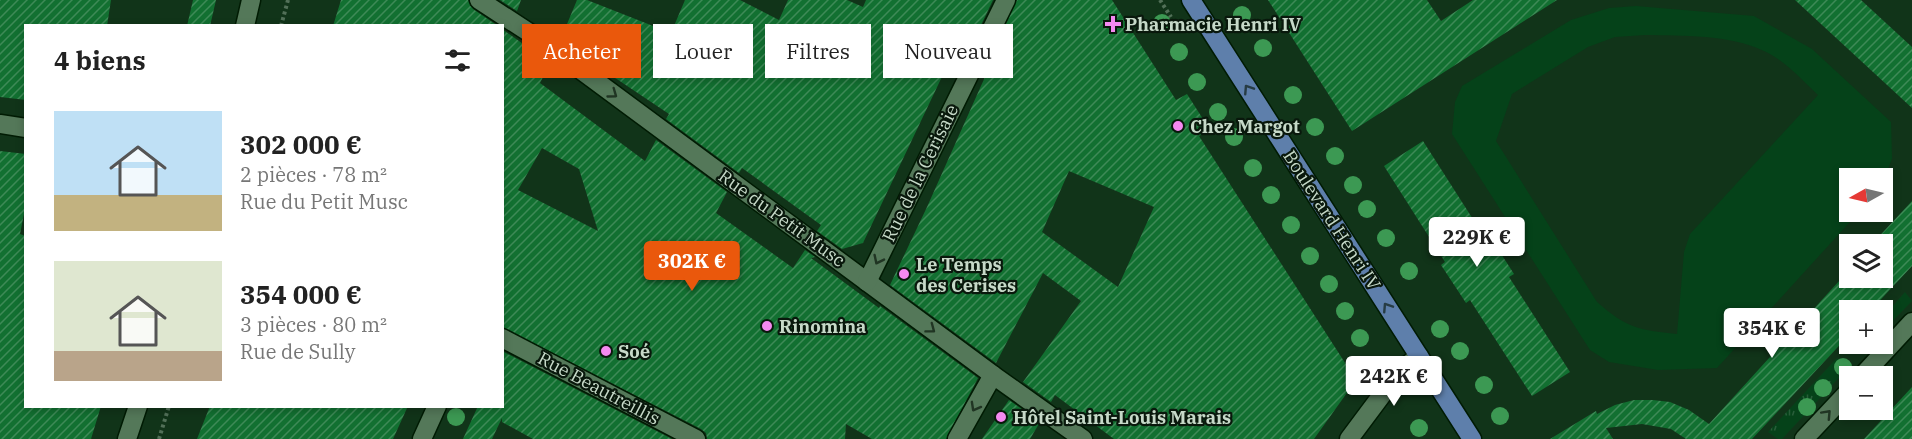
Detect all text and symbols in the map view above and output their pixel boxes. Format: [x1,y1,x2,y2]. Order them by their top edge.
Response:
place label: Pharmacie Henri IV [1125,13,1302,36]
marker: Pharmacie Henri IV [1106,17,1120,31]
chip: Acheter [522,24,641,78]
chip: Louer [653,24,753,78]
chip: Filtres [765,24,871,78]
chip: Nouveau [883,24,1013,78]
text: 4 biens [54,43,146,77]
icon: filters [441,44,474,77]
one-way arrow [1244,85,1255,96]
one-way arrow [606,87,617,98]
street label: Rue de la Cerisaie [877,101,963,245]
place label: Chez Margot [1190,115,1300,138]
marker: Chez Margot [1171,119,1185,133]
text: 302 000 € [240,127,362,161]
icon: home [102,135,174,207]
street label: Boulevard Henri IV [1278,146,1386,294]
text: 2 pièces · 78 m² [240,161,387,188]
street label: Rue du Petit Musc [714,164,850,272]
north arrow [1839,168,1893,222]
map controls [1839,168,1893,420]
text: Rue du Petit Musc [240,188,408,215]
pin: 229K € [1428,217,1526,268]
text: 229K € [1443,223,1511,250]
button: layers [1839,234,1893,288]
pin: 302K € [643,241,741,292]
text: 302K € [658,247,726,274]
one-way arrow [874,253,885,264]
place label: Le Temps des Cerises [916,253,1016,297]
marker: Le Temps des Cerises [897,267,911,281]
text: 354 000 € [240,277,362,311]
icon: home [102,285,174,357]
button: + [1839,300,1893,354]
one-way arrow [1384,302,1395,313]
pin: 354K € [1723,308,1821,359]
text: 3 pièces · 80 m² [240,311,387,338]
text: 354K € [1738,314,1806,341]
place label: Rinomina [779,315,866,338]
marker: Rinomina [760,319,774,333]
one-way arrow [924,322,935,333]
text: Rue de Sully [240,338,355,365]
place label: Soé [618,340,650,363]
marker: Soé [599,344,613,358]
street label: Rue Beautreillis [534,346,664,430]
pin: 242K € [1345,356,1443,407]
text: 242K € [1360,362,1428,389]
button: − [1839,366,1893,420]
one-way arrow [971,401,982,411]
place label: Hôtel Saint-Louis Marais [1013,406,1231,429]
marker: Hôtel Saint-Louis Marais [994,410,1008,424]
one-way arrow [1820,411,1831,421]

